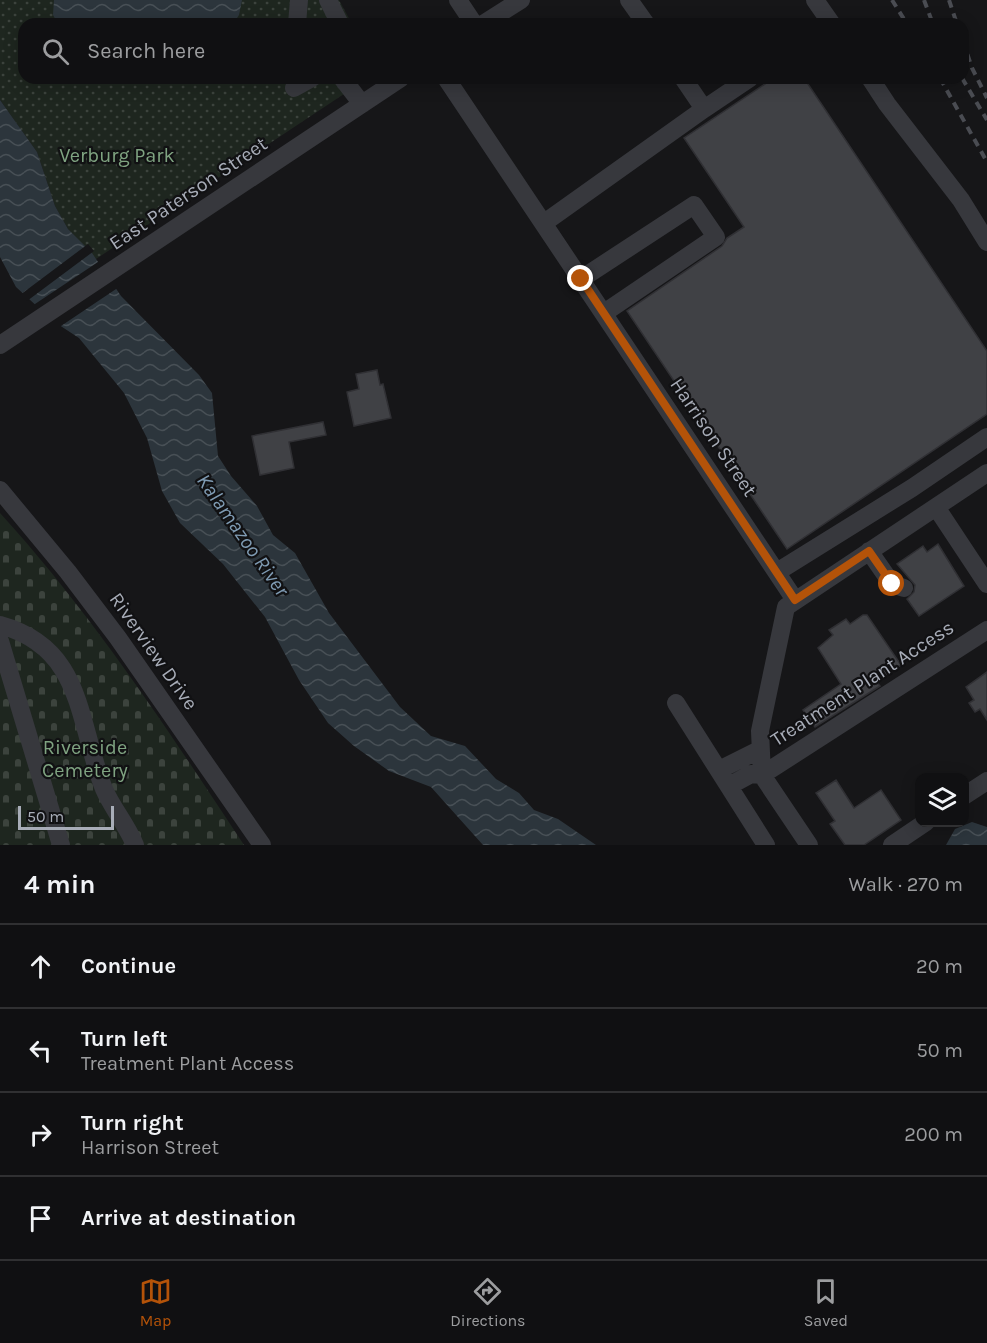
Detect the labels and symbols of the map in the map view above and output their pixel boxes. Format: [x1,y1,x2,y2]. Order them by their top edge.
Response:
street label: East Paterson Street [105,132,272,255]
park label: Verburg Park [59,144,175,167]
route end [567,265,593,291]
street label: Harrison Street [665,374,762,501]
water label: Kalamazoo River [192,469,295,602]
route start [878,570,904,596]
street label: Riverview Drive [105,588,203,714]
street label: Treatment Plant Access [767,616,958,751]
park label: Riverside Cemetery [42,736,128,782]
scale bar [18,803,114,830]

